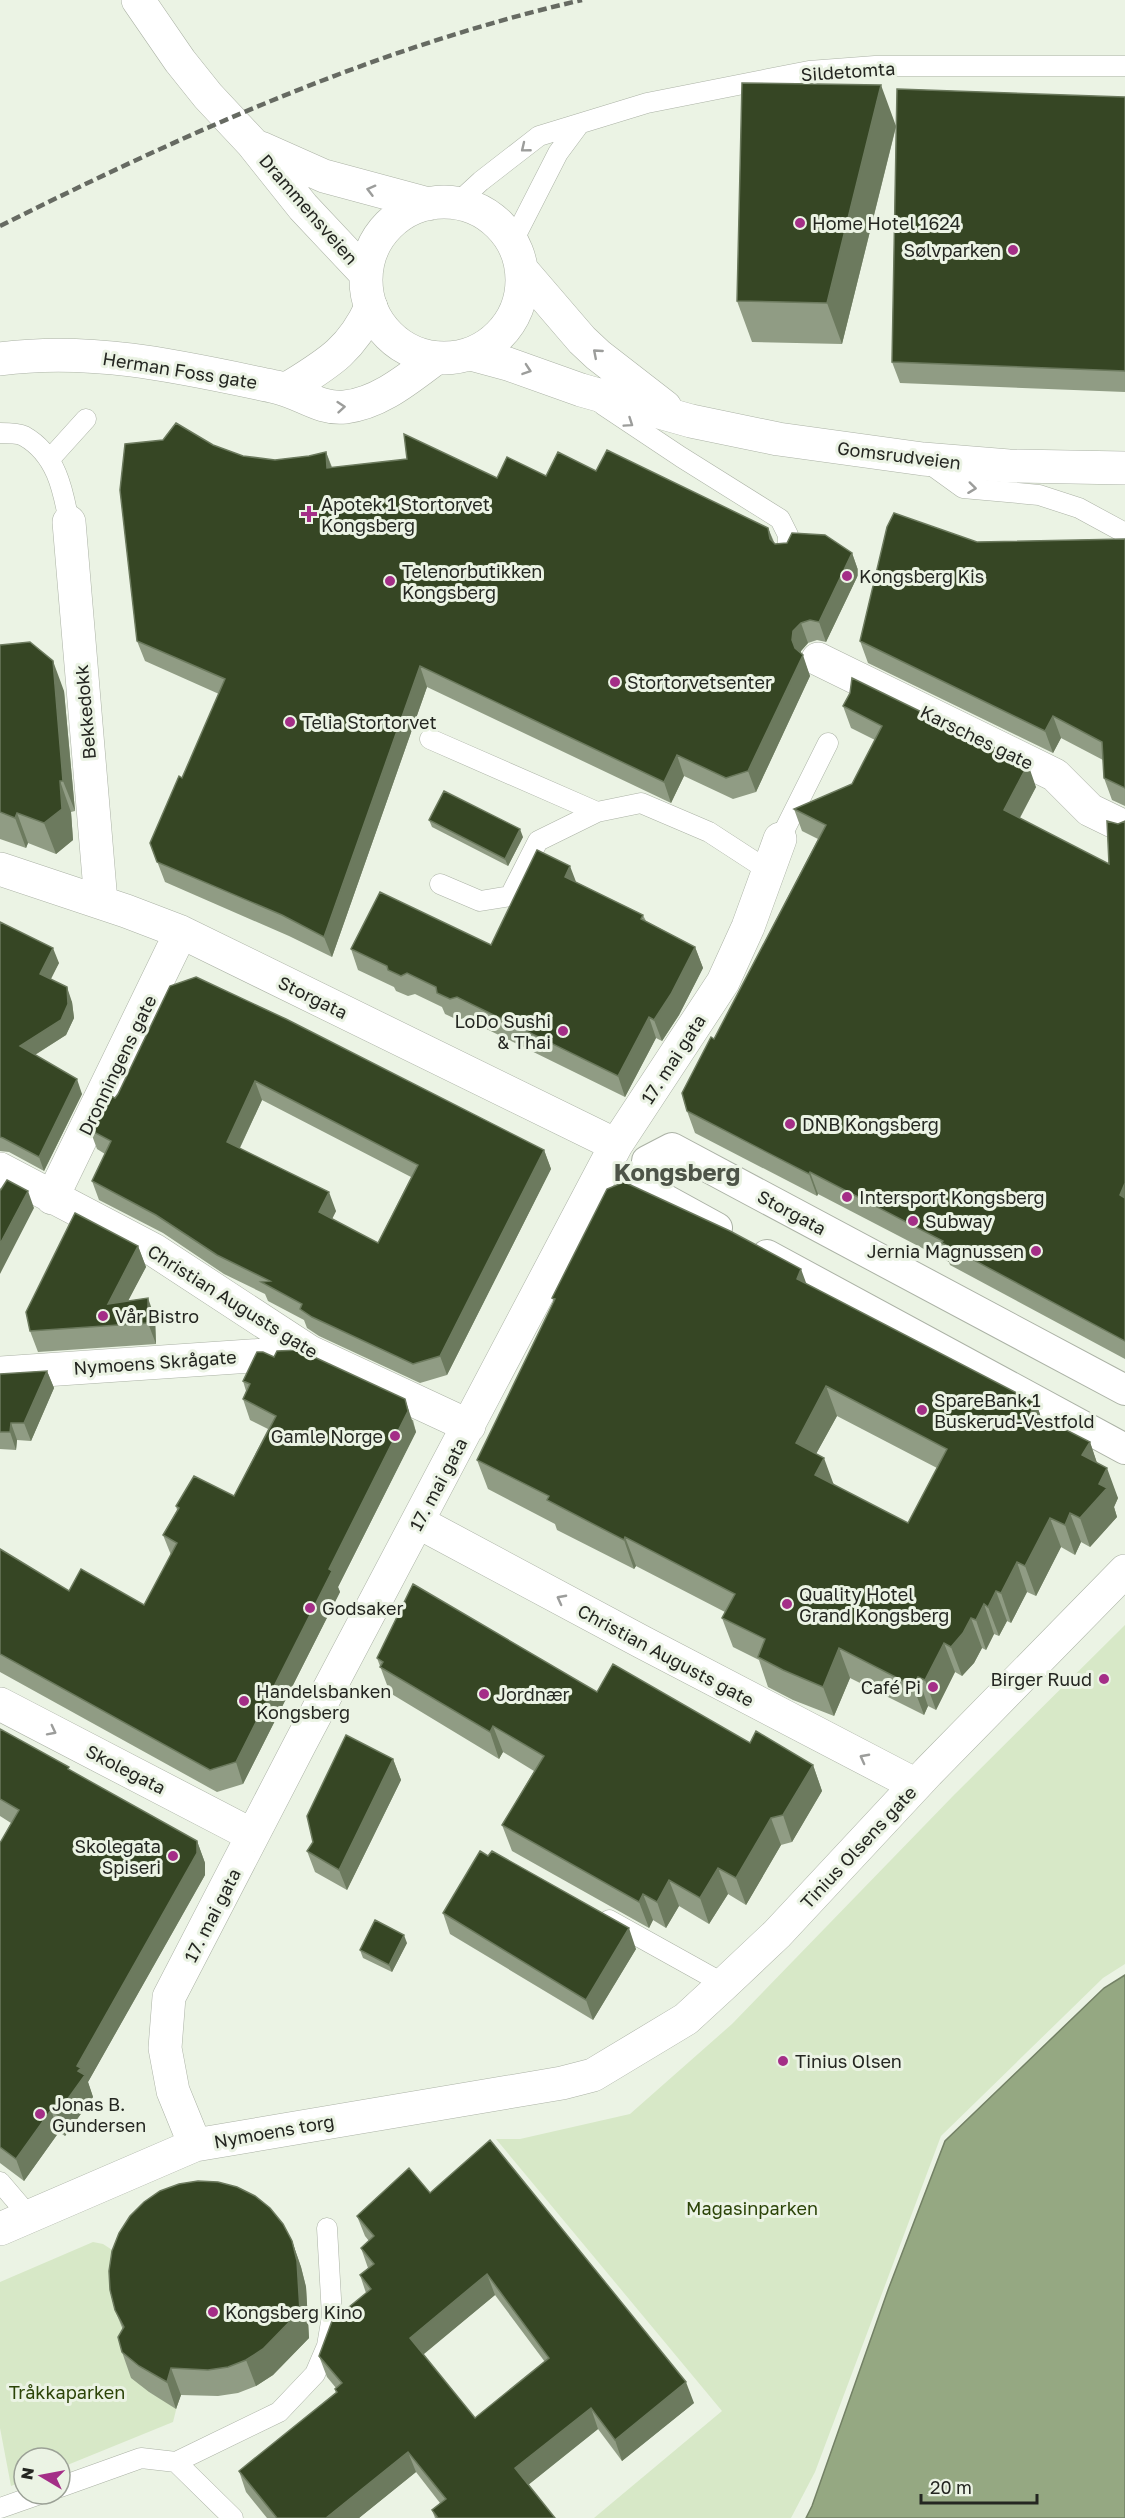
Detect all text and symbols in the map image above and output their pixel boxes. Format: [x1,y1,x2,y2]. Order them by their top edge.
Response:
street label: Sildetomta [800,57,896,85]
one-way arrow [521,140,532,151]
street label: Drammensveien [255,149,363,269]
one-way arrow [366,185,376,198]
place label: Home Hotel 1624 [812,212,961,234]
marker: Home Hotel 1624 [793,216,807,230]
place label: Sølvparken [904,239,1001,261]
marker: Sølvparken [1006,243,1020,257]
street label: Herman Foss gate [101,347,259,393]
one-way arrow [593,349,604,360]
one-way arrow [521,363,532,376]
one-way arrow [337,401,346,414]
one-way arrow [623,416,634,427]
street label: Gomsrudveien [836,436,962,474]
one-way arrow [967,482,976,494]
place label: Apotek 1 Stortorvet Kongsberg [321,493,490,536]
marker: Apotek 1 Stortorvet Kongsberg [302,507,316,521]
place label: Telenorbutikken Kongsberg [402,560,542,603]
place label: Kongsberg Kis [859,565,984,587]
marker: Kongsberg Kis [840,569,854,583]
marker: Telenorbutikken Kongsberg [383,574,397,588]
street label: Bekkedokk [70,664,100,760]
place label: Stortorvetsenter [627,671,772,693]
marker: Stortorvetsenter [608,675,622,689]
street label: Karsches gate [917,700,1037,774]
place label: Telia Stortorvet [302,711,437,733]
marker: Telia Stortorvet [283,715,297,729]
street label: Storgata [275,971,351,1023]
street label: Dronningens gate [73,991,161,1139]
place label: LoDo Sushi & Thai [454,1010,551,1053]
street label: 17. mai gata [636,1010,710,1108]
marker: LoDo Sushi & Thai [556,1024,570,1038]
place label: DNB Kongsberg [802,1113,939,1135]
marker: DNB Kongsberg [783,1117,797,1131]
district label: Kongsberg [614,1157,740,1186]
street label: Storgata [754,1185,830,1239]
place label: Intersport Kongsberg [859,1186,1045,1208]
marker: Intersport Kongsberg [840,1190,854,1204]
place label: Subway [925,1210,992,1232]
marker: Subway [906,1214,920,1228]
street label: Christian Augusts gate [144,1240,322,1362]
place label: Jernia Magnussen [867,1240,1024,1262]
marker: Jernia Magnussen [1029,1244,1043,1258]
place label: Vår Bistro [115,1305,199,1327]
marker: Vår Bistro [96,1309,110,1323]
street label: Nymoens Skrågate [73,1345,237,1379]
place label: SpareBank 1 Buskerud-Vestfold [934,1389,1095,1432]
marker: SpareBank 1 Buskerud-Vestfold [915,1403,929,1417]
place label: Gamle Norge [271,1425,383,1447]
marker: Gamle Norge [388,1429,402,1443]
street label: 17. mai gata [404,1434,472,1534]
place label: Quality Hotel Grand Kongsberg [799,1583,949,1626]
one-way arrow [557,1595,567,1606]
place label: Godsaker [322,1597,404,1619]
marker: Quality Hotel Grand Kongsberg [780,1597,794,1611]
street label: Christian Augusts gate [574,1599,758,1711]
marker: Godsaker [303,1601,317,1615]
place label: Birger Ruud [991,1668,1092,1690]
marker: Birger Ruud [1097,1672,1111,1686]
place label: Café Pi [861,1676,921,1698]
place label: Handelsbanken Kongsberg [256,1680,391,1723]
marker: Café Pi [926,1680,940,1694]
place label: Jordnær [496,1683,570,1705]
marker: Jordnær [477,1687,491,1701]
marker: Handelsbanken Kongsberg [237,1694,251,1708]
one-way arrow [46,1724,56,1735]
street label: Skolegata [82,1740,170,1798]
one-way arrow [859,1754,870,1766]
street label: Tinius Olsens gate [796,1781,920,1913]
place label: Skolegata Spiseri [74,1835,161,1878]
marker: Skolegata Spiseri [166,1849,180,1863]
street label: 17. mai gata [179,1865,245,1965]
place label: Tinius Olsen [795,2050,902,2072]
marker: Tinius Olsen [776,2054,790,2068]
place label: Jonas B. Gundersen [52,2093,146,2136]
marker: Jonas B. Gundersen [33,2107,47,2121]
street label: Nymoens torg [212,2110,336,2152]
park label: Magasinparken [686,2197,818,2219]
place label: Kongsberg Kino [225,2301,363,2323]
marker: Kongsberg Kino [206,2305,220,2319]
park label: Tråkkaparken [9,2381,125,2403]
north arrow [12,2446,72,2506]
text: N [16,2466,38,2481]
scale bar [921,2467,1036,2505]
text: 20 m [930,2476,972,2498]

